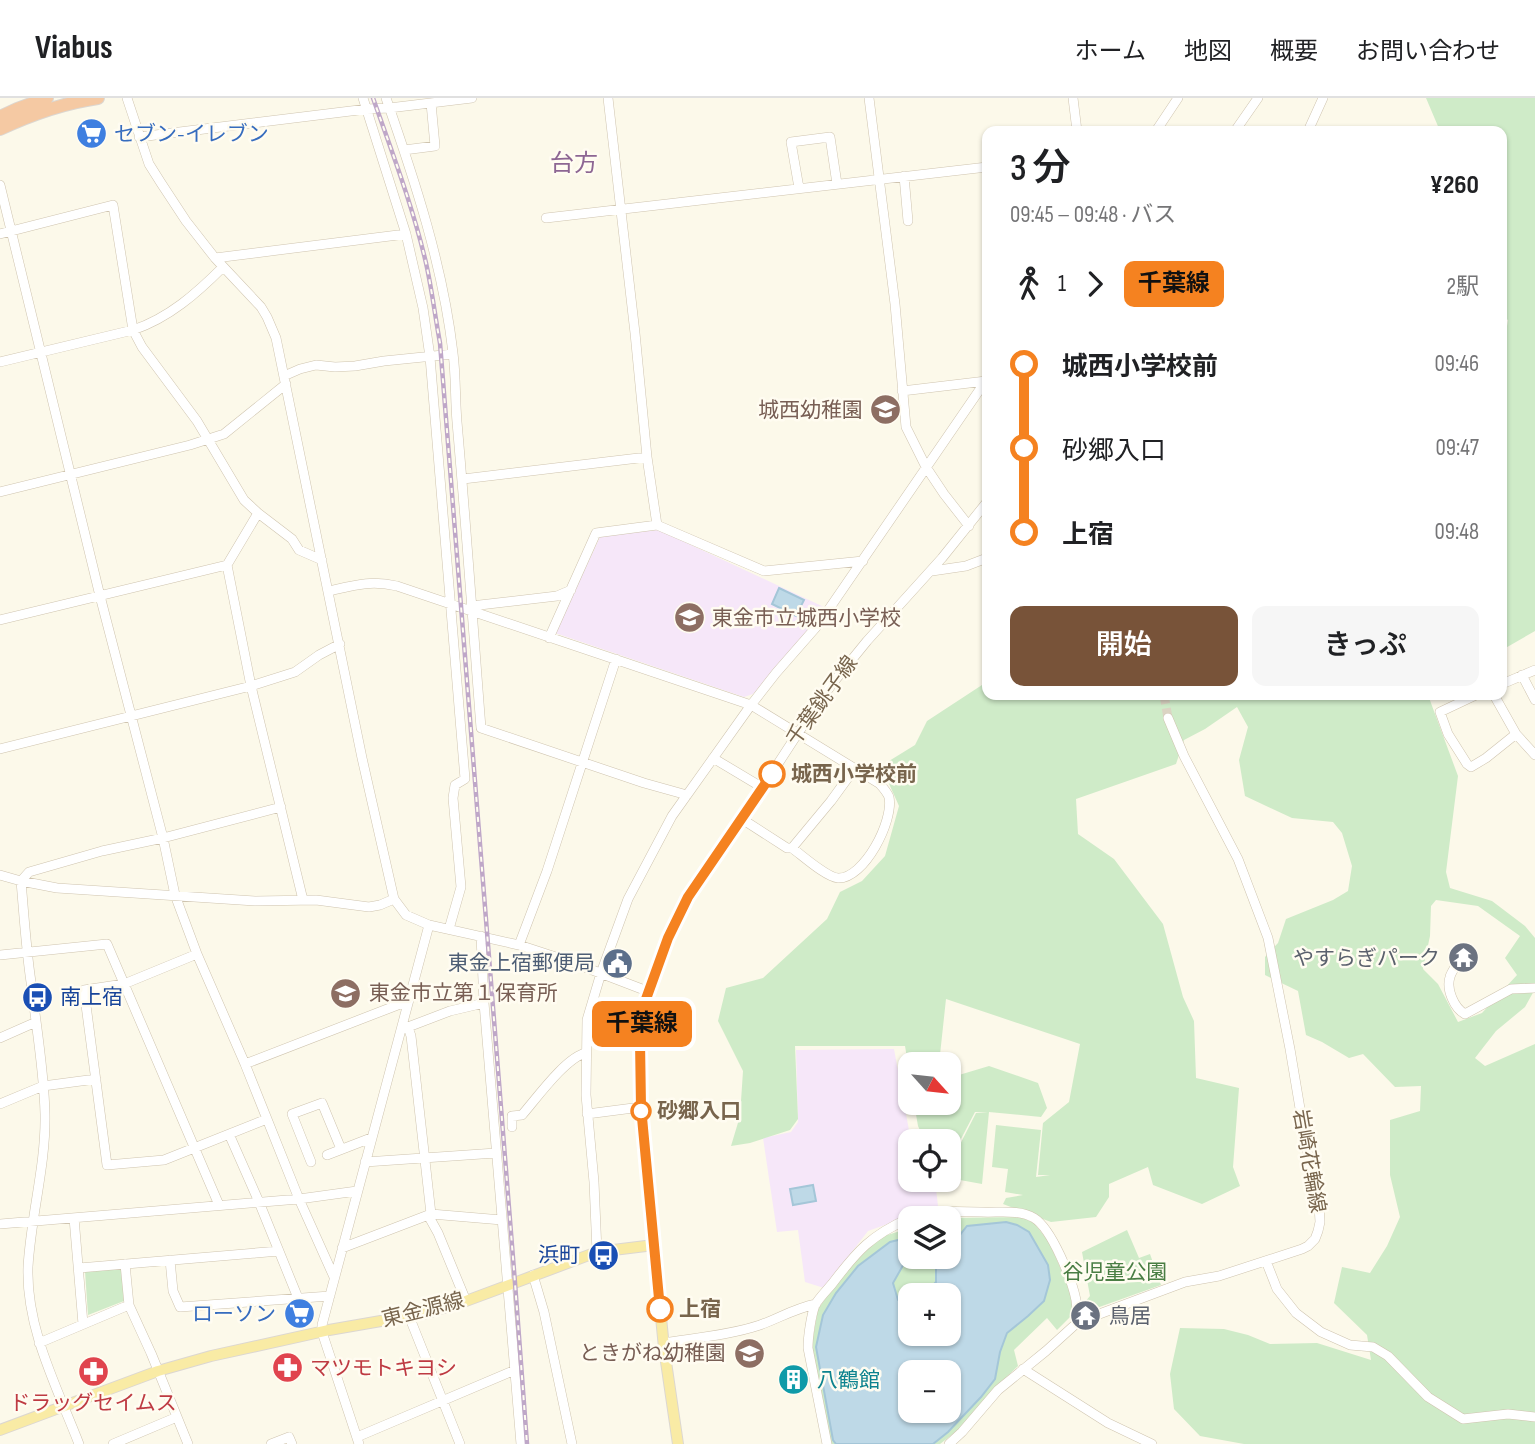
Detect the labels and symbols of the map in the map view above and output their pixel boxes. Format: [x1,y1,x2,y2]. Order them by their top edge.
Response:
supermarket icon: セブン-イレブン [74,117,108,151]
place label: セブン-イレブン [114,122,269,147]
district label: 台方 [550,149,598,178]
school or university icon: 城西幼稚園 [869,393,903,427]
place label: 城西幼稚園 [758,398,863,423]
school or university icon: 東金市立城西小学校 [672,601,706,635]
place label: 東金市立城西小学校 [712,606,901,631]
street label: 千葉銚子線 [781,651,863,751]
marker: 城西小学校前 [759,761,785,787]
place label: 城西小学校前 [791,762,917,787]
temple icon: やすらぎパーク [1446,941,1480,975]
public building icon: 東金上宿郵便局 [601,946,635,980]
place label: やすらぎパーク [1293,946,1440,971]
place label: 東金上宿郵便局 [448,951,595,976]
school or university icon: 東金市立第１保育所 [329,976,363,1010]
bus stop icon: 南上宿 [20,980,54,1014]
place label: 東金市立第１保育所 [369,981,558,1006]
place label: 南上宿 [60,985,123,1010]
line badge: 千葉線 [602,1001,682,1047]
north arrow [898,1052,961,1115]
place label: 砂郷入口 [657,1099,741,1124]
marker: 砂郷入口 [631,1101,651,1121]
street label: 岩崎花輪線 [1288,1107,1330,1215]
bus stop icon: 浜町 [586,1238,620,1272]
place label: 浜町 [538,1243,580,1268]
park label: 谷児童公園 [1063,1260,1168,1285]
street label: 東金源線 [379,1288,467,1332]
marker: 上宿 [647,1296,673,1322]
supermarket icon: ローソン [282,1297,316,1331]
place label: 上宿 [679,1297,721,1322]
temple icon: 鳥居 [1069,1299,1103,1333]
place label: ローソン [192,1302,276,1327]
place label: 鳥居 [1109,1304,1151,1329]
school or university icon: ときがね幼稚園 [732,1336,766,1370]
place label: ときがね幼稚園 [579,1341,726,1366]
pharmacy icon: マツモトキヨシ [270,1351,304,1385]
pharmacy icon: ドラッグセイムス [76,1354,110,1388]
place label: マツモトキヨシ [310,1356,457,1381]
building icon: 八鶴館 [777,1363,811,1397]
place label: 八鶴館 [817,1368,880,1393]
place label: ドラッグセイムス [9,1391,177,1416]

